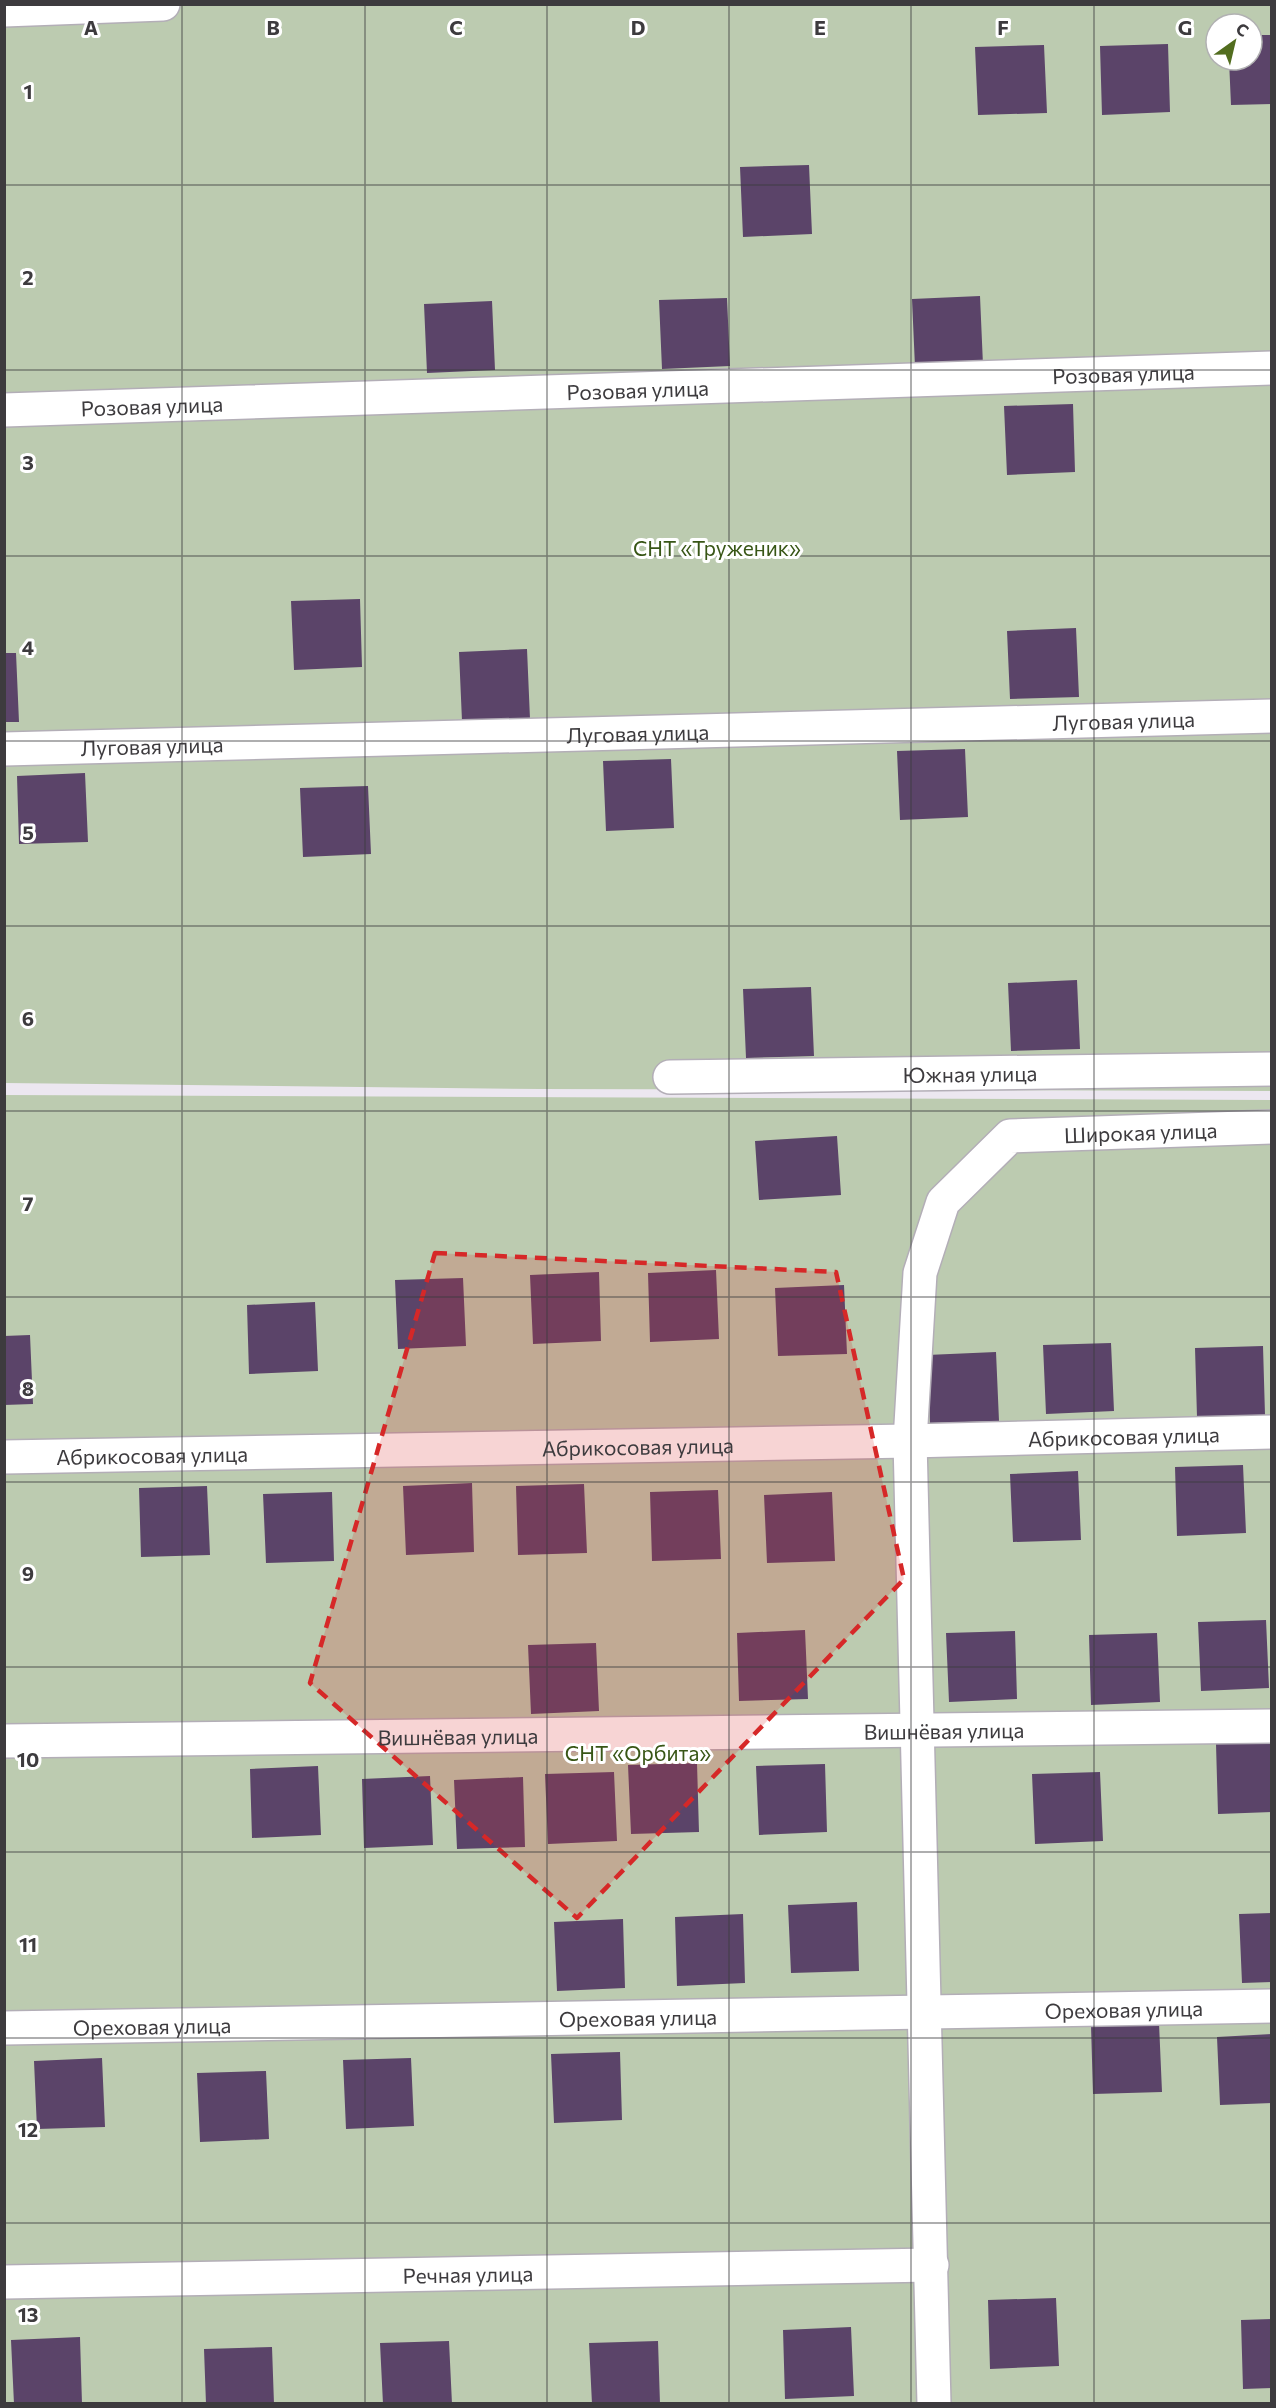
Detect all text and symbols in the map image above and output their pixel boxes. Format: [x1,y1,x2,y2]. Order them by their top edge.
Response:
north arrow [1204,12,1264,72]
text: A [84,15,98,39]
text: B [266,15,280,39]
text: C [449,15,463,39]
text: D [631,15,645,39]
text: E [814,15,826,39]
text: F [997,15,1009,39]
text: G [1178,15,1192,39]
text: С [1233,18,1253,40]
text: 1 [23,79,33,103]
text: 2 [22,265,34,289]
street label: Розовая улица [1052,358,1195,388]
street label: Розовая улица [566,374,709,404]
street label: Розовая улица [80,390,224,420]
text: 3 [22,450,34,474]
park label: СНТ «Труженик» [633,535,801,560]
text: 4 [22,635,34,659]
street label: Луговая улица [1052,706,1195,734]
street label: Луговая улица [566,718,710,747]
street label: Луговая улица [80,731,224,760]
text: 5 [22,820,34,844]
text: 6 [22,1006,34,1030]
street label: Южная улица [902,1060,1038,1086]
street label: Широкая улица [1063,1116,1218,1147]
text: 7 [23,1191,34,1215]
text: 8 [22,1376,34,1400]
street label: Абрикосовая улица [1028,1421,1220,1451]
street label: Абрикосовая улица [542,1432,734,1460]
street label: Абрикосовая улица [56,1440,248,1469]
text: 9 [22,1561,34,1585]
street label: Вишнёвая улица [863,1716,1024,1743]
street label: Вишнёвая улица [377,1722,538,1749]
park label: СНТ «Орбита» [565,1740,711,1765]
text: 10 [17,1747,39,1771]
text: 11 [19,1932,37,1956]
street label: Ореховая улица [1044,1995,1203,2022]
street label: Ореховая улица [559,2003,717,2031]
street label: Ореховая улица [73,2012,231,2039]
text: 12 [18,2117,38,2141]
street label: Речная улица [402,2260,533,2287]
text: 13 [18,2302,38,2326]

